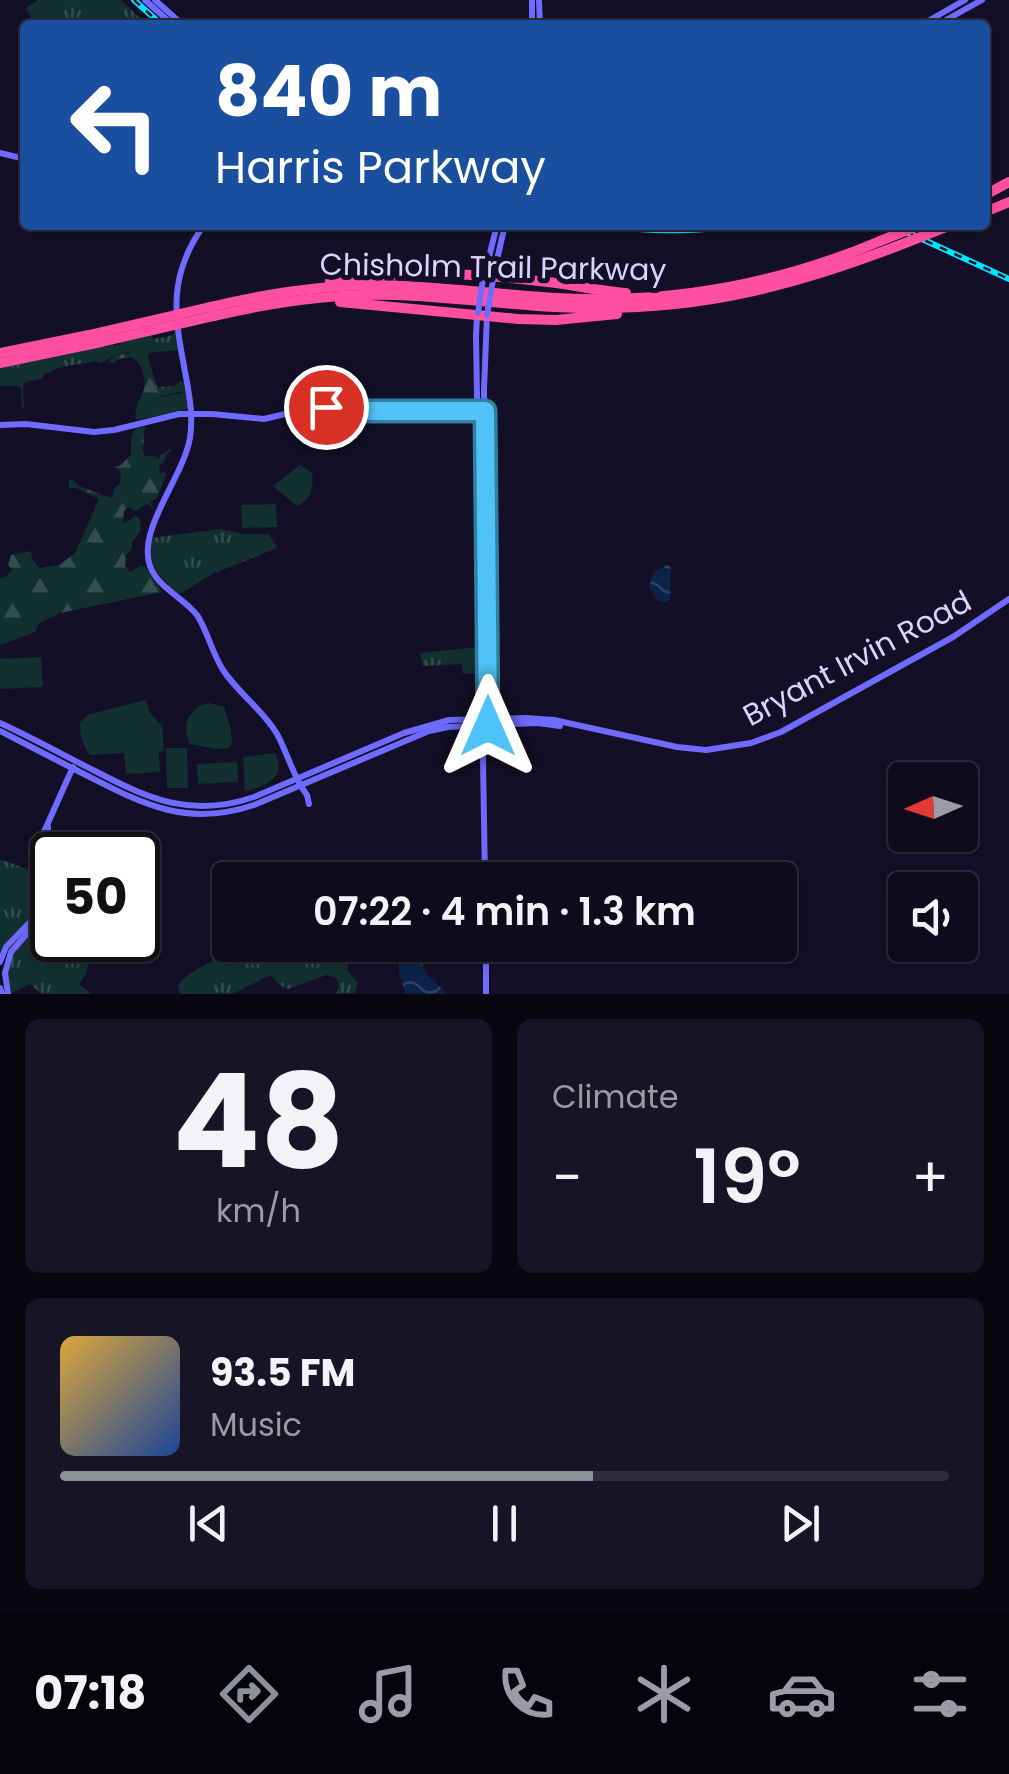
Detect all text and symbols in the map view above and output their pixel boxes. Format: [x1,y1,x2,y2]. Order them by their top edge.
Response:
text: 840 m [215,42,442,141]
icon: left [50,60,180,190]
text: Harris Parkway [215,136,546,199]
street label: Chisholm Trail Parkway [319,242,667,292]
pin [284,365,369,450]
icon: arrive [299,380,354,435]
street label: Bryant Irvin Road [735,580,979,736]
position arrow [436,674,540,778]
north arrow [888,762,978,852]
map controls [888,762,978,962]
speed limit sign: 50 [30,832,160,962]
button: sound [888,872,978,962]
text: 07:22 · 4 min · 1.3 km [313,885,696,938]
text: 48 [172,1030,345,1213]
text: Climate [552,1074,679,1119]
text: 19° [693,1124,801,1229]
text: − [552,1139,582,1216]
text: + [911,1139,949,1216]
text: km/h [216,1188,301,1233]
text: 93.5 FM [210,1346,356,1399]
text: Music [210,1402,302,1447]
icon: previous [181,1496,236,1551]
icon: pause [477,1496,532,1551]
icon: next [773,1496,828,1551]
icon: directions [214,1659,284,1729]
icon: music [353,1659,423,1729]
icon: phone [491,1659,561,1729]
icon: climate [629,1659,699,1729]
icon: car [767,1659,837,1729]
icon: filters [905,1659,975,1729]
text: 07:18 [34,1662,146,1725]

